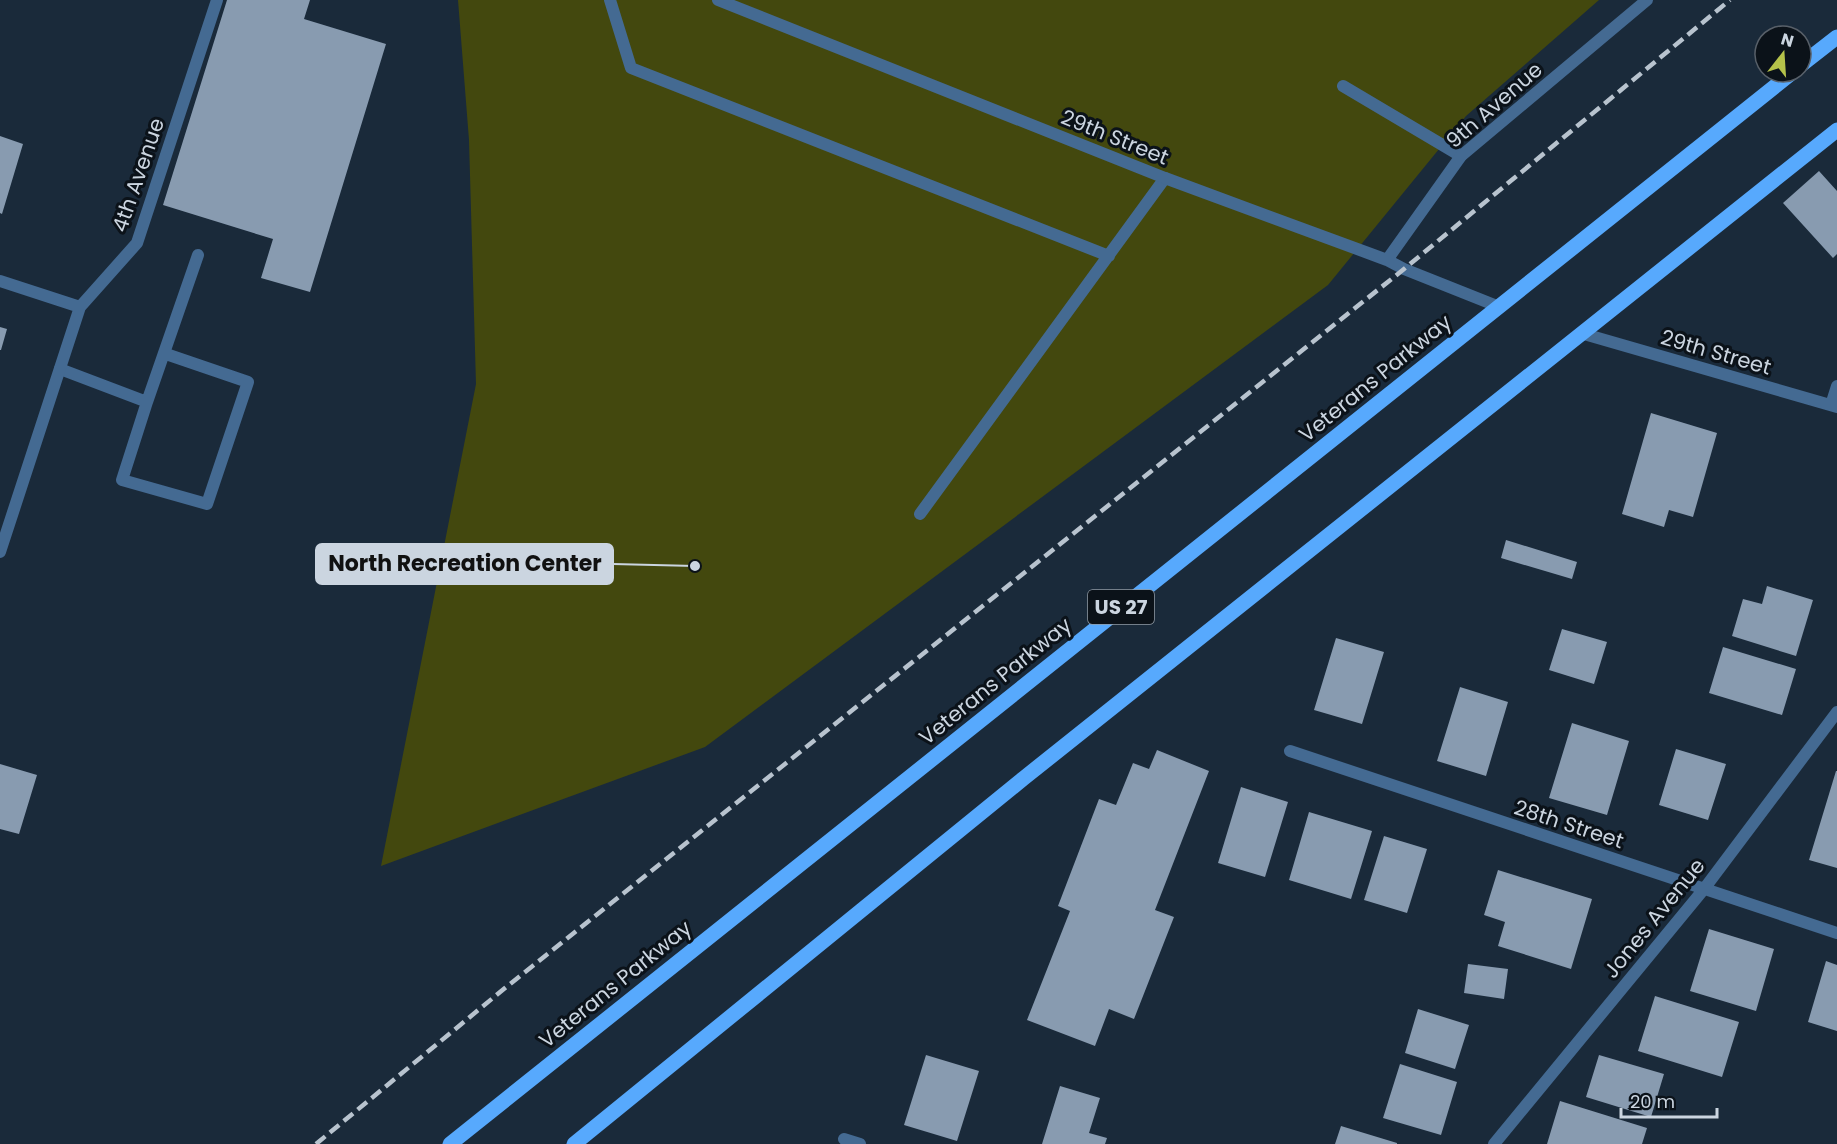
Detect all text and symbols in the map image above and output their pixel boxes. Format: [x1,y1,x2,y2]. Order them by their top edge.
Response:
north arrow [1753,24,1813,84]
text: N [1778,27,1796,53]
street label: 9th Avenue [1440,55,1548,155]
street label: 29th Street [1057,102,1173,172]
street label: 4th Avenue [105,114,171,236]
street label: Veterans Parkway [1293,307,1457,448]
street label: 29th Street [1657,322,1775,382]
callout: North Recreation Center [316,544,613,584]
text: North Recreation Center [328,548,602,579]
road number: US 27 [1088,590,1154,624]
street label: Veterans Parkway [913,610,1077,751]
street label: 28th Street [1511,793,1627,855]
street label: Jones Avenue [1597,852,1711,984]
street label: Veterans Parkway [533,913,697,1054]
scale bar [1621,1081,1717,1119]
text: 20 m [1630,1089,1675,1114]

